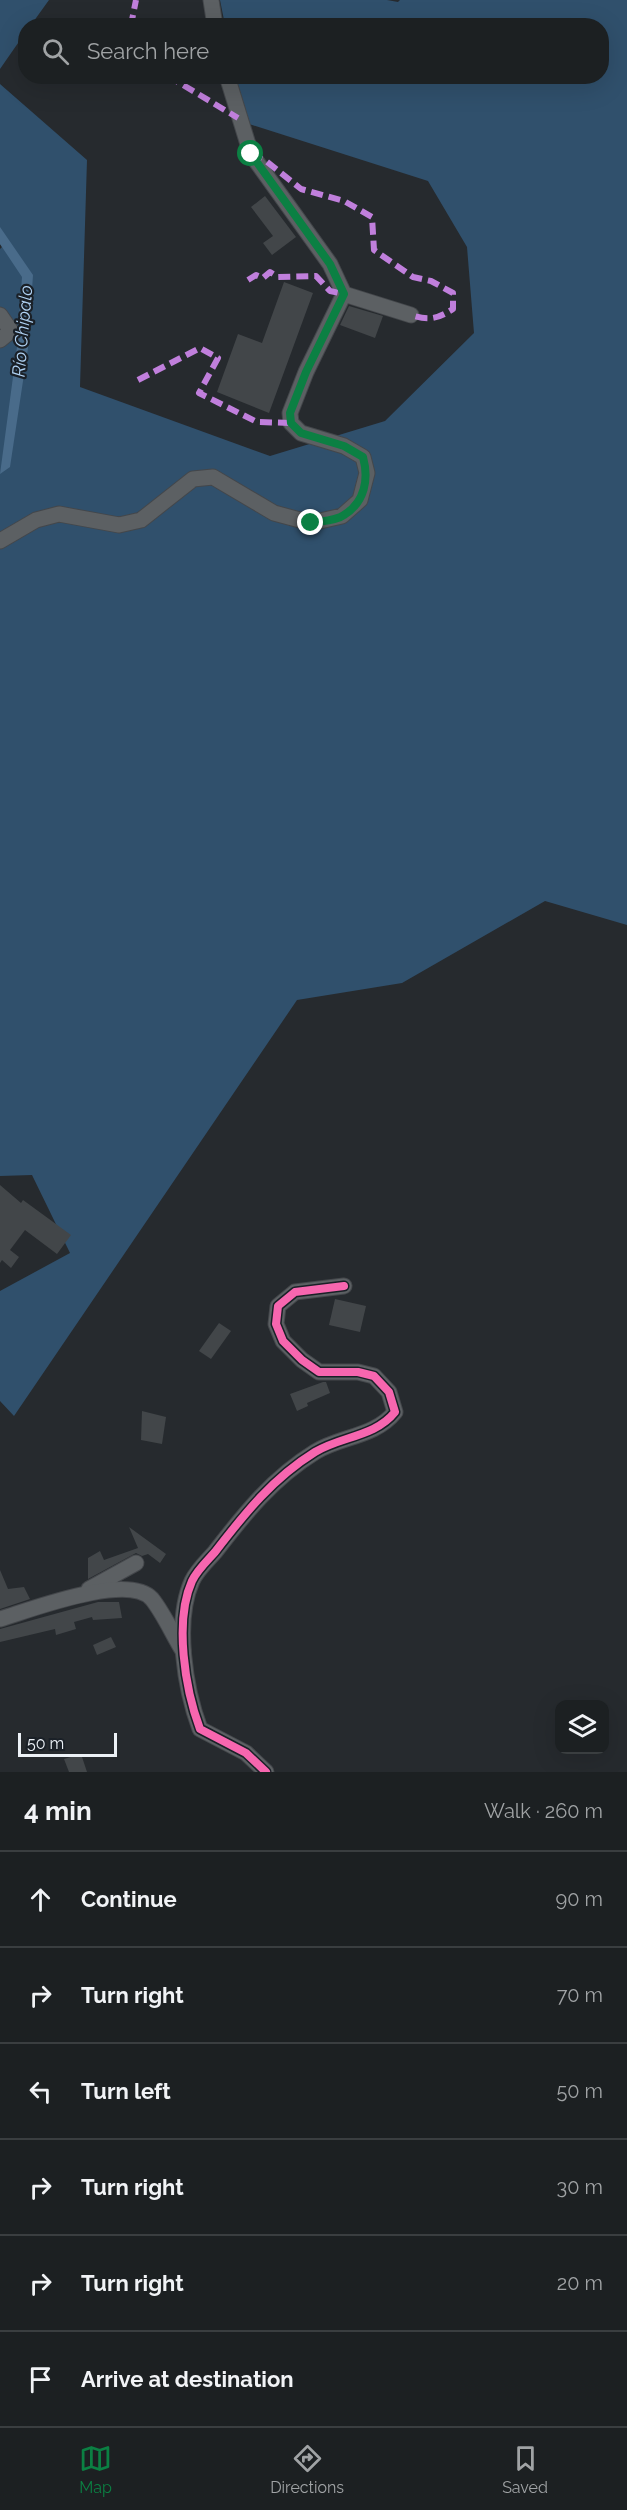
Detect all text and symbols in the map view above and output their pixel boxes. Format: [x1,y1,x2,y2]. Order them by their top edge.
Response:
search box [18,18,609,84]
icon: search [39,35,72,68]
text: Search here [87,38,209,64]
route start [237,140,263,166]
water label: Río Chipalo [8,284,36,378]
route end [297,509,323,535]
map controls [555,1700,609,1754]
button: layers [555,1700,609,1754]
scale bar [18,1730,117,1758]
text: 50 m [27,1734,64,1753]
text: 4 min [24,1796,92,1826]
text: Walk · 260 m [484,1799,603,1823]
icon: ahead [24,1883,57,1916]
text: Continue [81,1886,177,1912]
text: 90 m [556,1887,603,1911]
icon: right [24,1979,57,2012]
text: Turn right [81,1982,184,2008]
text: 70 m [557,1983,603,2007]
icon: left [24,2075,57,2108]
text: Turn left [81,2078,171,2104]
text: 50 m [556,2079,603,2103]
icon: right [24,2171,57,2204]
text: Turn right [81,2174,184,2200]
text: 30 m [557,2175,603,2199]
icon: right [24,2267,57,2300]
text: Turn right [81,2270,184,2296]
text: 20 m [557,2271,603,2295]
icon: arrive [24,2363,57,2396]
text: Arrive at destination [81,2366,294,2392]
tab: Map [79,2442,112,2497]
tab: Directions [270,2442,344,2497]
tab: Saved [502,2442,548,2497]

